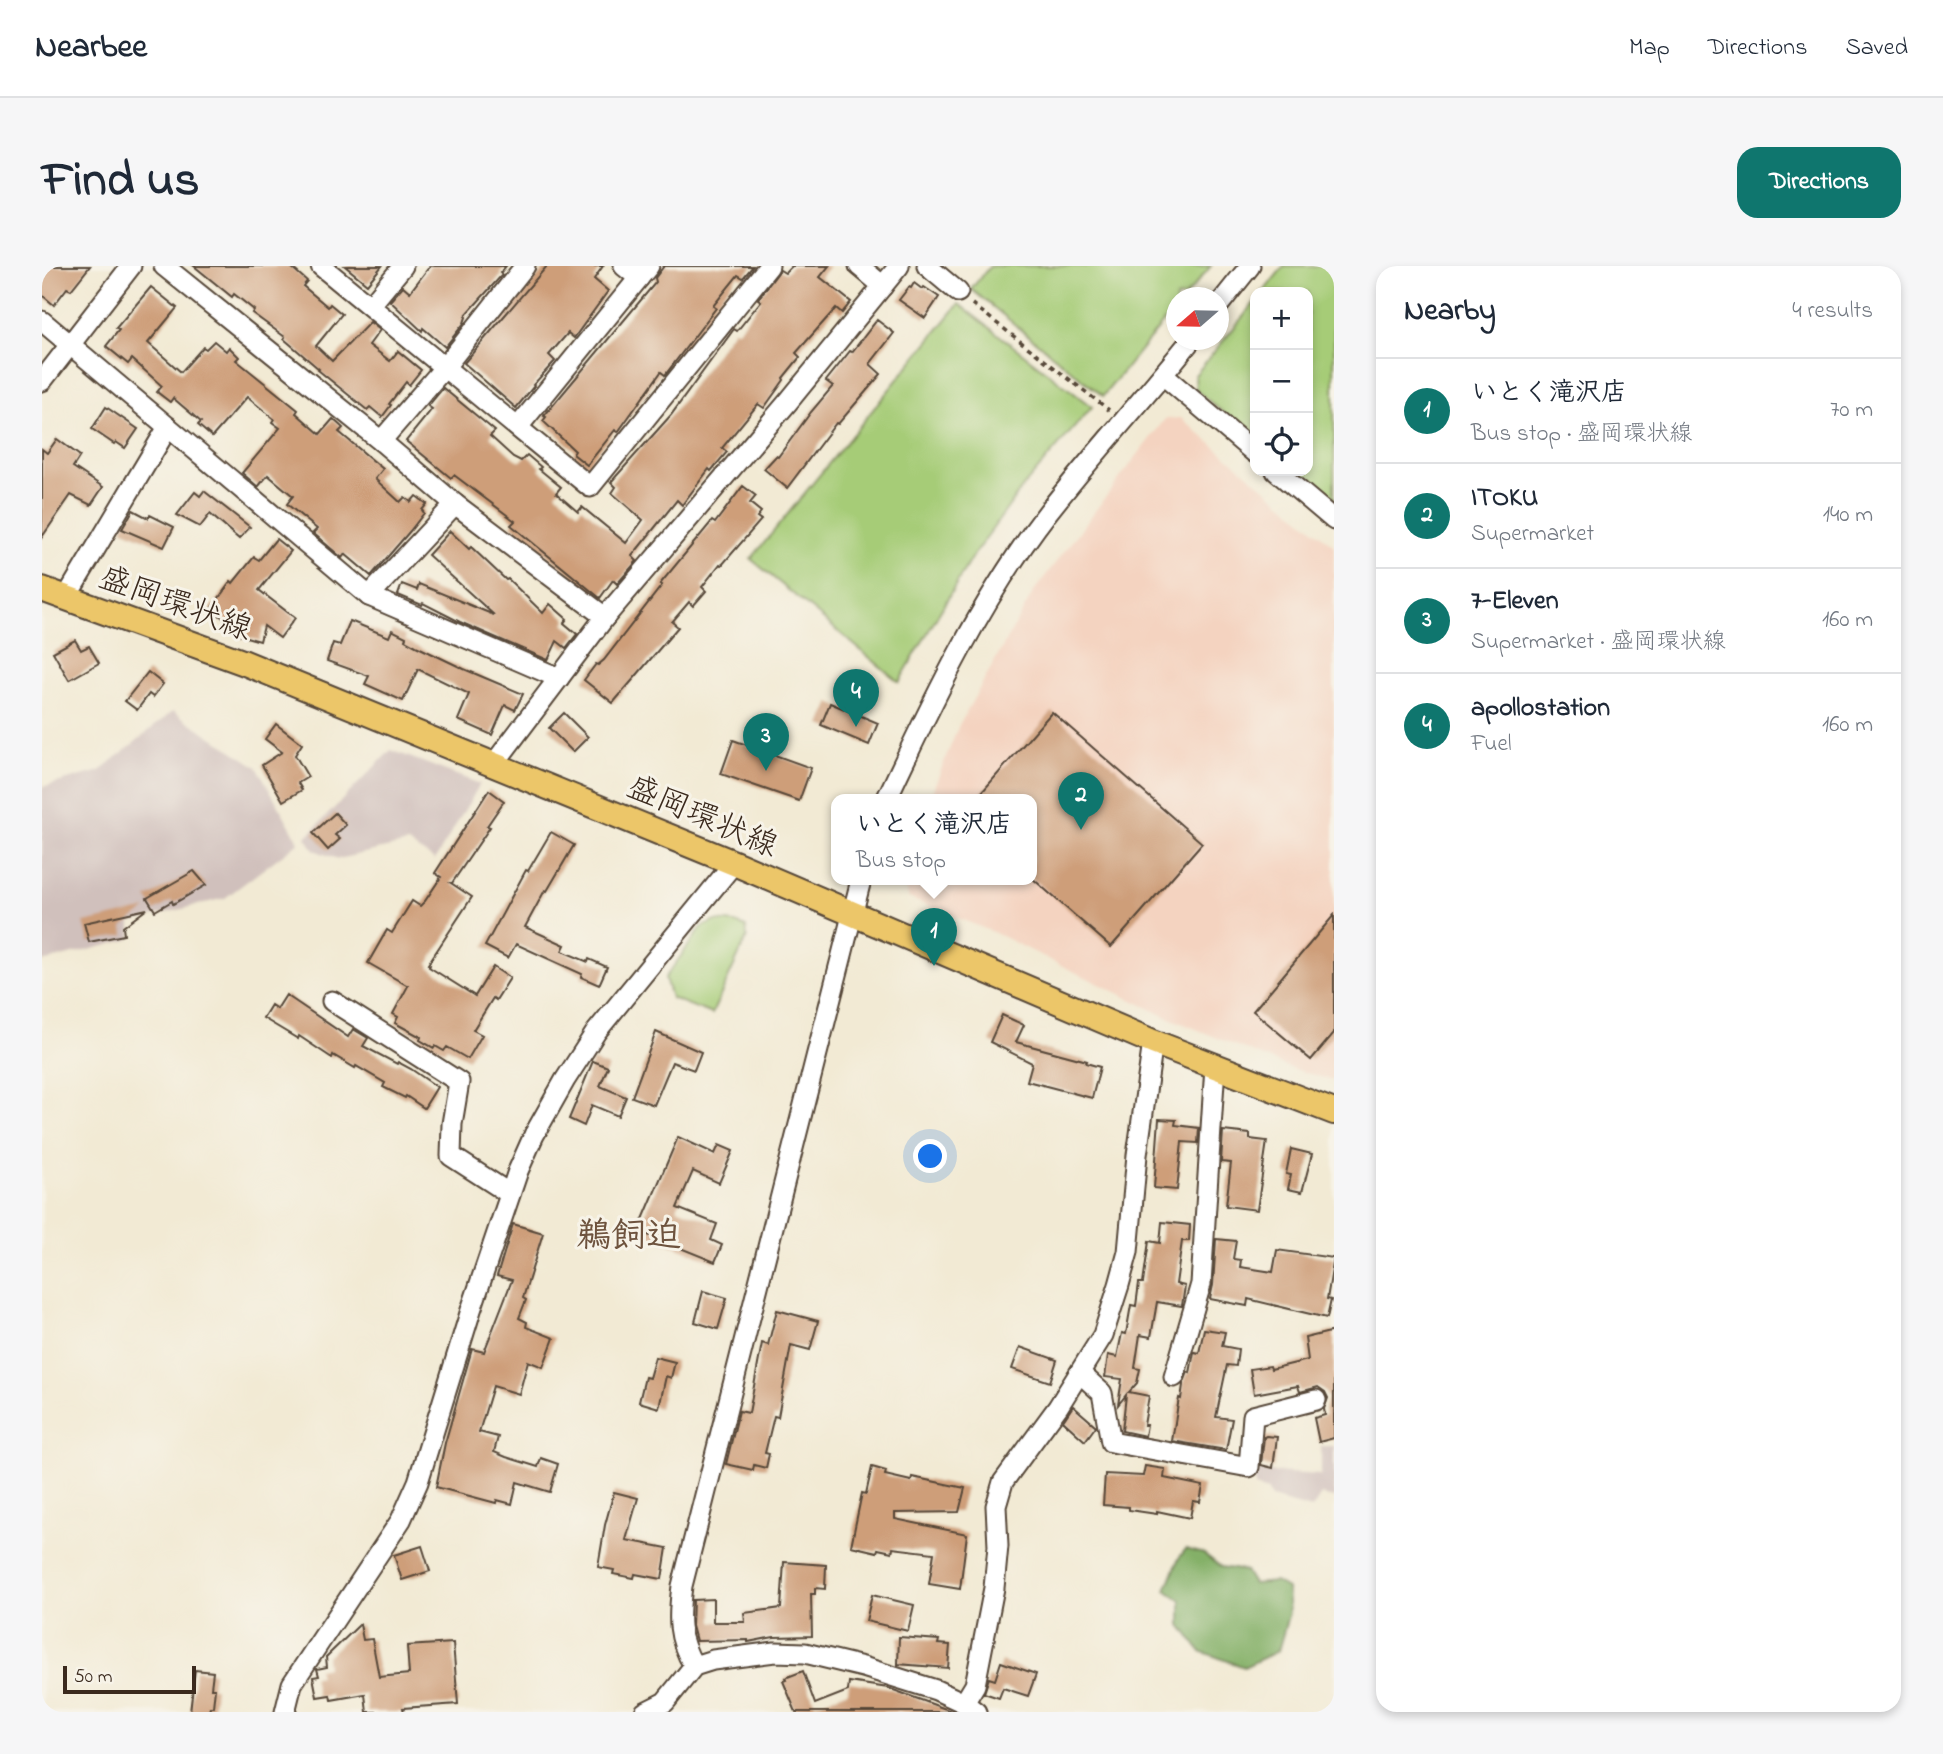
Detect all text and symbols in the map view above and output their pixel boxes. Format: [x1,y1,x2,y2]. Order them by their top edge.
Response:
text: Nearbee [35,24,147,72]
text: Map [1629,31,1670,66]
text: Directions [1708,31,1807,66]
text: Saved [1845,31,1908,66]
text: Find us [42,146,199,218]
button: Directions [1737,147,1901,218]
north arrow [1166,287,1229,350]
map controls [1250,287,1313,476]
button: + [1250,287,1313,350]
text: Nearby [1404,290,1496,334]
text: 4 results [1792,295,1873,328]
button: − [1250,350,1313,413]
text: いとく滝沢店 [1471,375,1627,413]
text: 1 [1423,394,1431,427]
text: 70 m [1830,394,1873,427]
button: locate [1250,413,1313,476]
text: Bus stop · 盛岡環状線 [1471,418,1692,451]
text: ITOKU [1471,480,1538,518]
text: 2 [1421,499,1433,532]
text: 140 m [1823,499,1873,532]
text: Supermarket [1471,518,1594,551]
street label: 盛岡環状線 [92,556,258,655]
text: 7-Eleven [1471,583,1559,621]
text: 3 [1422,604,1432,637]
text: 160 m [1822,604,1873,637]
text: Supermarket · 盛岡環状線 [1471,626,1726,659]
pin: 4 [833,669,879,727]
text: apollostation [1471,690,1610,728]
text: 4 [1422,709,1432,742]
text: 160 m [1822,709,1873,742]
pin: 3 [743,713,789,771]
text: Fuel [1471,728,1512,761]
street label: 盛岡環状線 [619,765,784,871]
pin: 2 [1058,772,1104,830]
popup [831,794,1037,885]
text: いとく滝沢店 [856,807,1012,845]
text: Bus stop [856,845,946,878]
pin: 1 [911,908,957,966]
your location [913,1139,947,1173]
district label: 鵜飼迫 [576,1212,682,1263]
scale bar [63,1663,196,1695]
text: 50 m [74,1664,113,1691]

